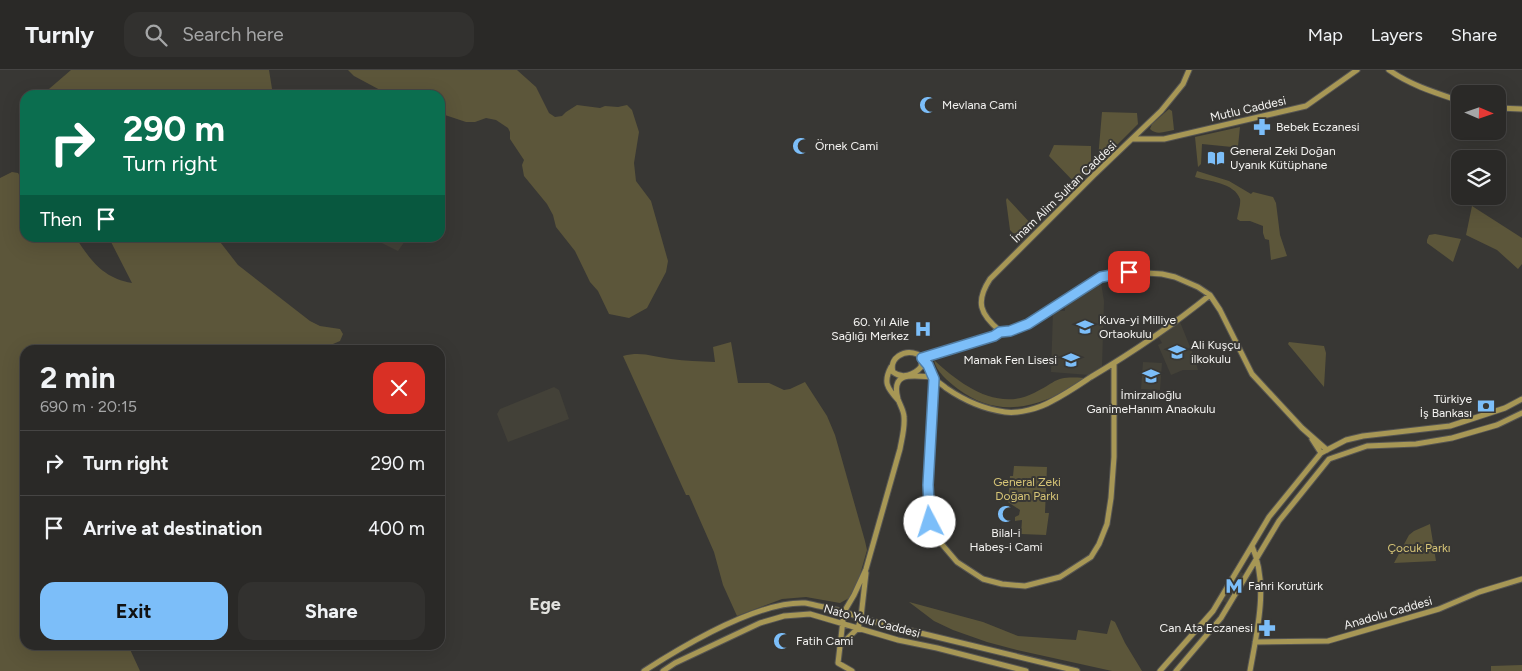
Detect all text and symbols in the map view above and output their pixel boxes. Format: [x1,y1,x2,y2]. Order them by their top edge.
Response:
search box [124,12,474,57]
text: Turnly [25,20,94,49]
icon: search [142,21,170,49]
text: Search here [182,23,284,46]
text: Map [1308,24,1343,46]
text: Layers [1371,24,1423,46]
text: Share [1451,24,1497,46]
north arrow [1451,85,1506,140]
map controls [1451,85,1506,205]
street label: Mutlu Caddesi [1209,93,1287,125]
mosque icon: Mevlana Cami [918,95,938,115]
place label: Mevlana Cami [942,98,1017,112]
text: 290 m [123,108,225,150]
icon: right [40,110,105,175]
pharmacy icon: Bebek Eczanesi [1252,117,1272,137]
place label: Bebek Eczanesi [1276,120,1360,134]
mosque icon: Örnek Cami [791,136,811,156]
street label: İmam Alim Sultan Caddesi [1009,138,1119,246]
place label: Örnek Cami [815,139,878,153]
place label: General Zeki Doğan Uyanık Kütüphane [1230,144,1336,172]
library icon: General Zeki Doğan Uyanık Kütüphane [1206,148,1226,168]
text: Turn right [123,150,218,177]
button: layers [1451,150,1506,205]
icon: arrive [92,205,120,233]
text: Then [40,208,82,231]
pin [1108,251,1150,293]
icon: arrive [1115,258,1143,286]
place label: Kuva-yi Milliye Ortaokulu [1099,313,1176,341]
place label: 60. Yıl Aile Sağlığı Merkez [831,315,909,343]
school or university icon: Kuva-yi Milliye Ortaokulu [1075,317,1095,337]
hospital icon: 60. Yıl Aile Sağlığı Merkez [913,319,933,339]
place label: Ali Kuşçu ilkokulu [1191,338,1240,366]
school or university icon: Ali Kuşçu ilkokulu [1167,342,1187,362]
school or university icon: Mamak Fen Lisesi [1061,350,1081,370]
place label: Mamak Fen Lisesi [963,353,1057,367]
text: 2 min [40,359,116,396]
button: close [373,362,425,414]
school or university icon: İmirzalıoğlu GanimeHanım Anaokulu [1141,366,1161,386]
place label: İmirzalıoğlu GanimeHanım Anaokulu [1086,388,1216,416]
place label: Türkiye İş Bankası [1420,392,1472,420]
bank icon: Türkiye İş Bankası [1476,396,1496,416]
text: 690 m · 20:15 [40,397,137,416]
icon: right [40,449,68,477]
text: Turn right [83,452,169,475]
text: 290 m [371,452,425,475]
park label: General Zeki Doğan Parkı [993,475,1061,503]
position arrow [903,495,955,547]
mosque icon: Bilal-i Habeş-i Cami [996,504,1016,524]
icon: arrive [40,514,68,542]
text: Arrive at destination [83,517,262,540]
text: 400 m [368,517,425,540]
place label: Bilal-i Habeş-i Cami [970,526,1042,554]
park label: Çocuk Parkı [1387,541,1451,555]
metro station icon: Fahri Korutürk [1224,576,1244,596]
place label: Fahri Korutürk [1248,579,1323,593]
button: Exit [40,582,228,640]
button: Share [238,582,425,640]
district label: Ege [529,593,561,615]
street label: Anadolu Caddesi [1342,594,1434,632]
street label: Nato Yolu Caddesi [822,601,922,641]
pharmacy icon: Can Ata Eczanesi [1257,618,1277,638]
place label: Can Ata Eczanesi [1160,621,1253,635]
mosque icon: Fatih Cami [772,631,792,651]
place label: Fatih Cami [796,634,853,648]

